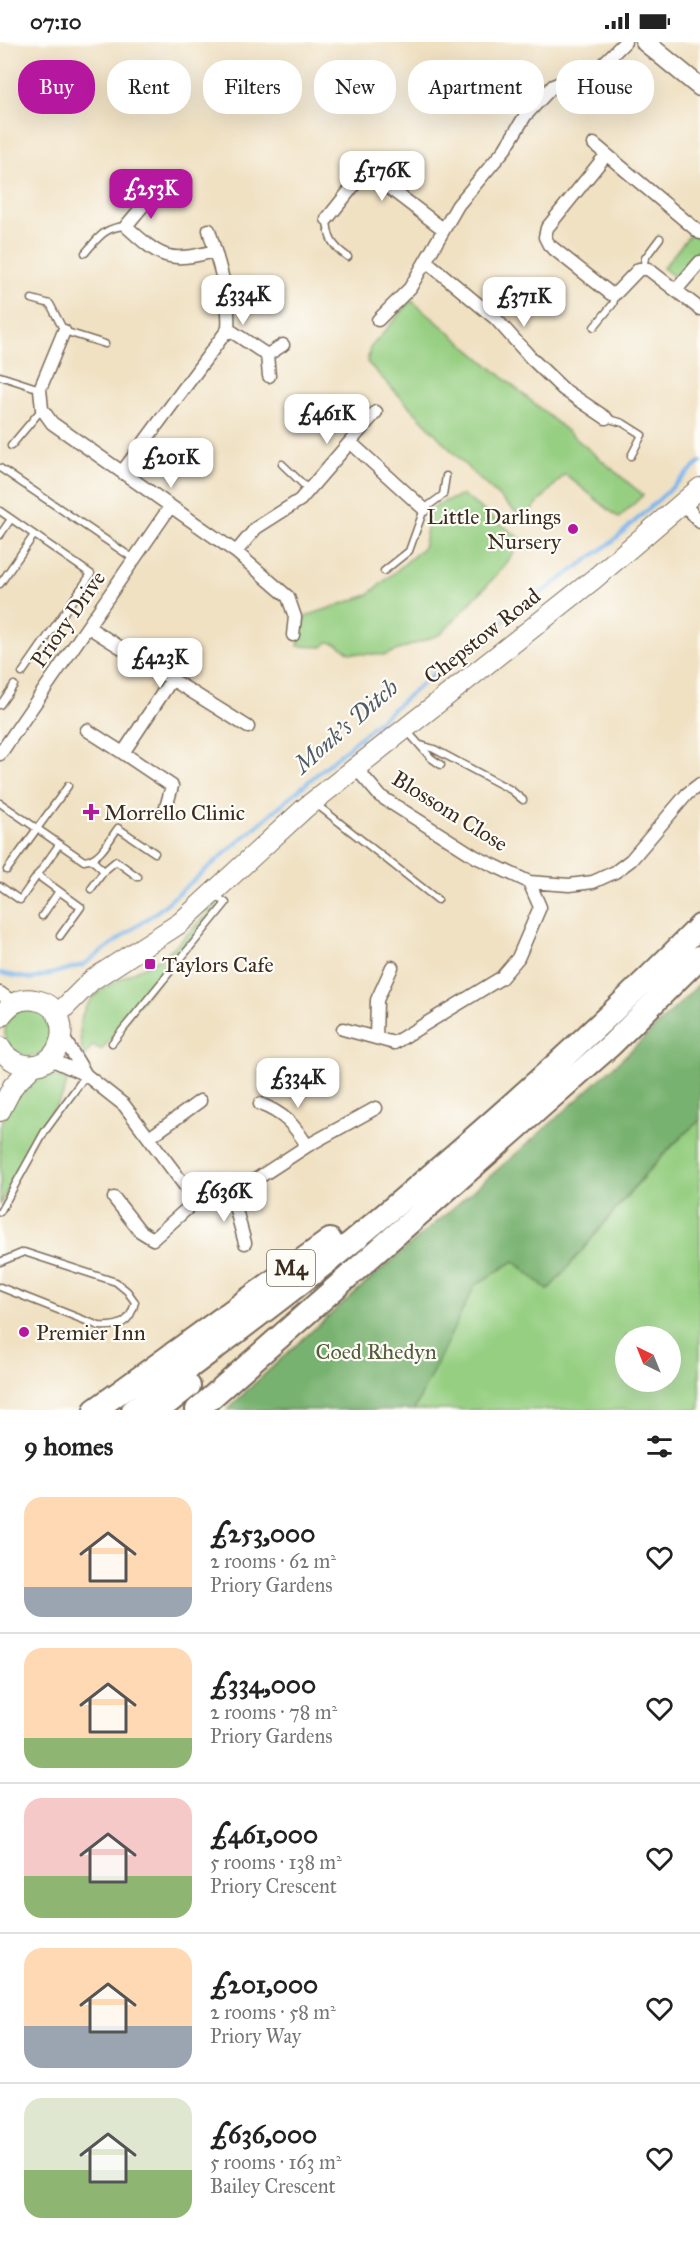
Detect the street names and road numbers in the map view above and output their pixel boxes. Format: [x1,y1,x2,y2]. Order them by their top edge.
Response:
street label: Priory Drive [25,565,111,673]
street label: Chepstow Road [418,582,546,690]
street label: Blossom Close [387,765,513,857]
road number: M4 [267,1250,315,1286]

